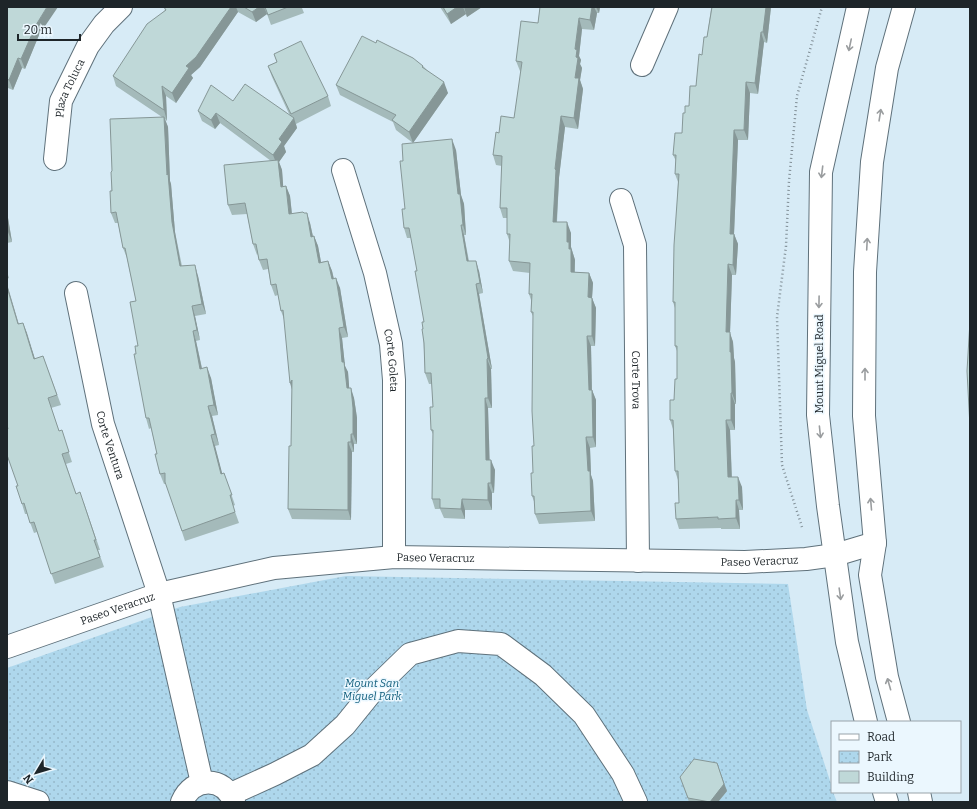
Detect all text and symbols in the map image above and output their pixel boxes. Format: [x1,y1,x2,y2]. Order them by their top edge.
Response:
scale bar [18,16,80,42]
text: 20 m [24,23,53,37]
one-way arrow [846,38,854,51]
street label: Plaza Toluca [53,57,88,118]
one-way arrow [876,109,884,122]
one-way arrow [818,165,825,178]
one-way arrow [863,238,871,251]
one-way arrow [815,295,823,308]
street label: Mount Miguel Road [813,314,826,414]
street label: Corte Goleta [381,328,400,392]
street label: Corte Trova [629,351,643,409]
one-way arrow [861,368,869,381]
street label: Corte Ventura [93,410,127,481]
one-way arrow [816,425,824,438]
one-way arrow [868,498,875,511]
street label: Paseo Veracruz [397,551,475,565]
street label: Paseo Veracruz [721,553,799,569]
one-way arrow [836,587,844,600]
street label: Paseo Veracruz [79,590,157,628]
park label: Mount San Miguel Park [342,677,403,703]
one-way arrow [885,678,892,691]
legend [831,721,961,793]
text: Road [867,730,895,744]
text: Park [867,750,893,764]
north arrow [16,753,56,793]
text: Building [867,770,914,784]
text: N [20,771,36,786]

